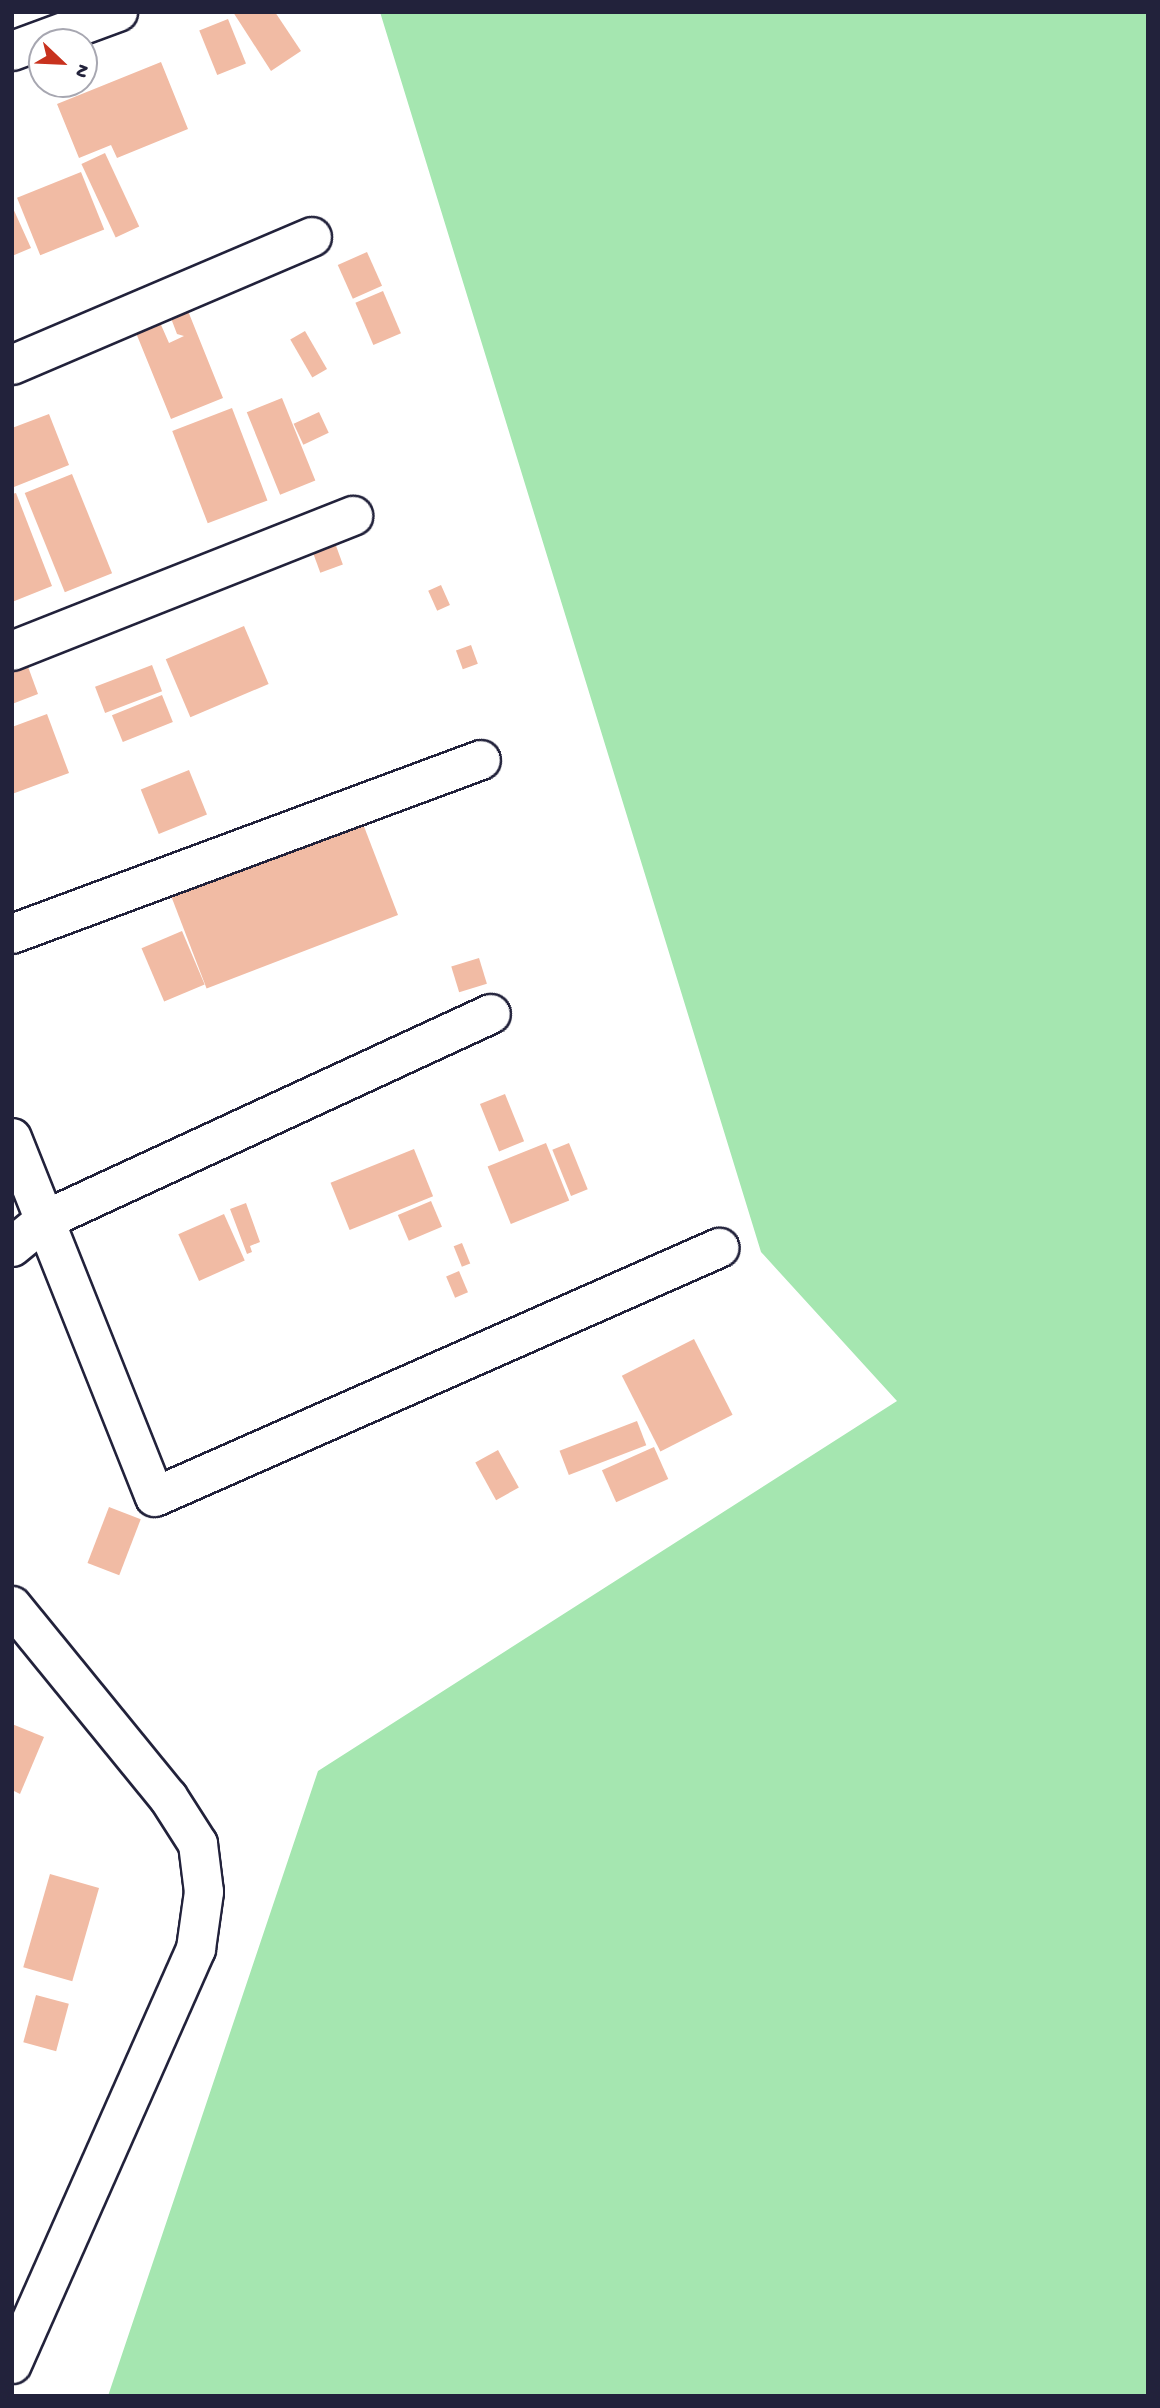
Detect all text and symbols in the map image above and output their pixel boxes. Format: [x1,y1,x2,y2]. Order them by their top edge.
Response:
north arrow [28,28,98,98]
text: N [68,60,94,81]

